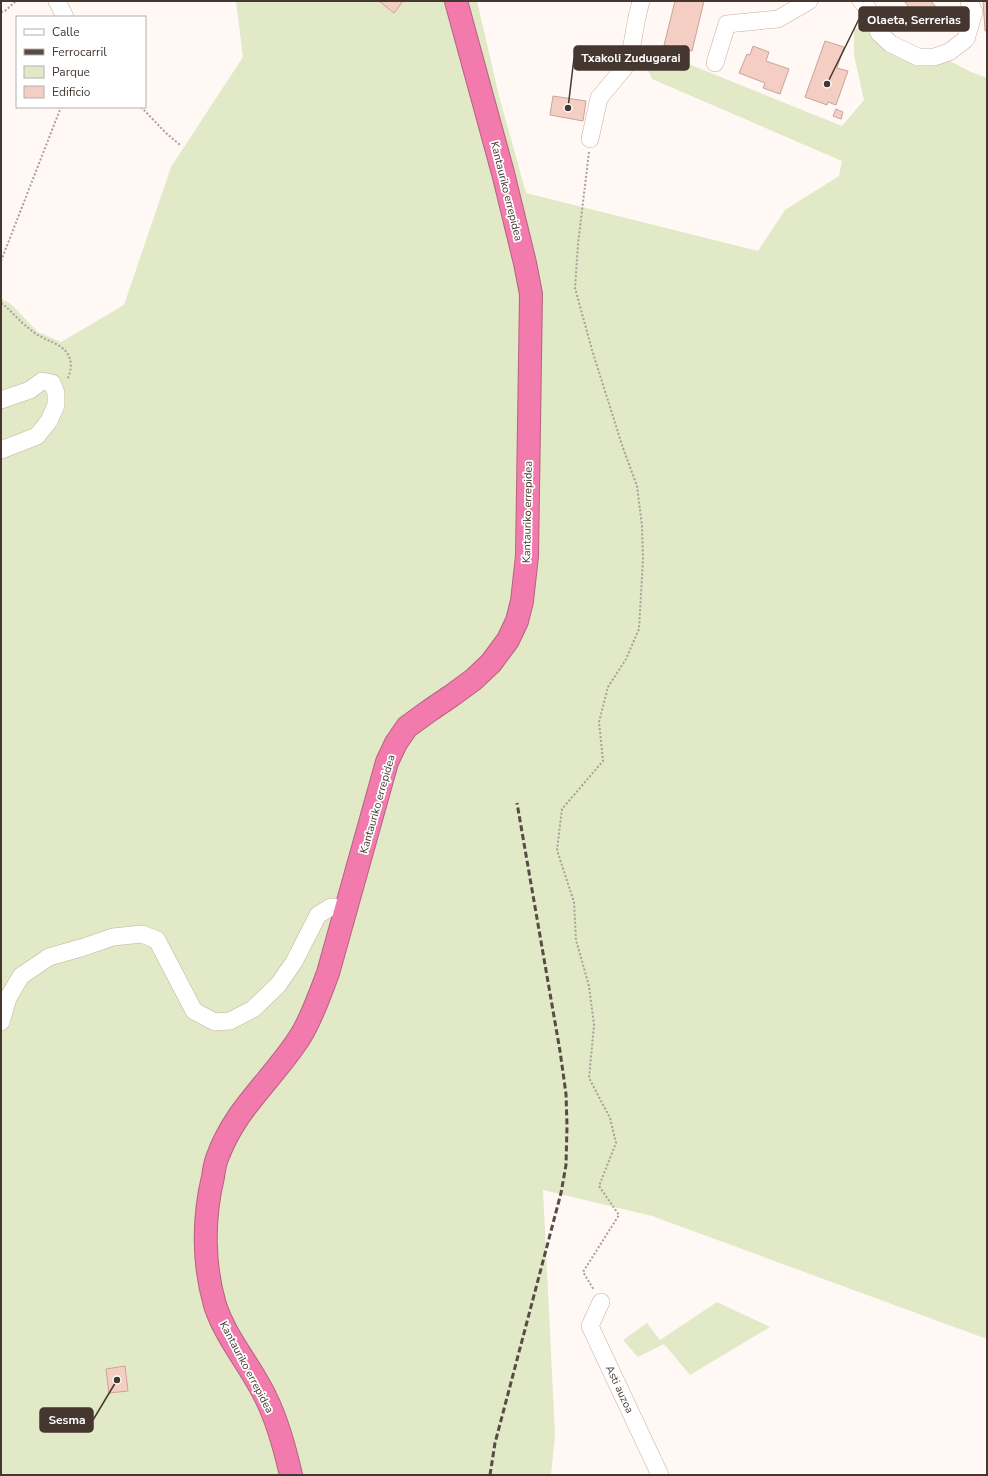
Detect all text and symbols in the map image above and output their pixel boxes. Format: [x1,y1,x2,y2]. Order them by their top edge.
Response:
callout: Olaeta, Serrerias [859,7,969,31]
text: Olaeta, Serrerias [867,12,961,28]
legend [16,16,146,108]
text: Calle [52,24,80,40]
text: Ferrocarril [52,44,107,60]
callout: Txakoli Zudugarai [574,46,689,70]
text: Txakoli Zudugarai [581,50,681,66]
text: Parque [52,64,90,80]
text: Edificio [52,84,91,100]
street label: Kantauriko errepidea [487,140,526,243]
street label: Kantauriko errepidea [519,461,536,563]
street label: Kantauriko errepidea [356,753,399,855]
street label: Kantauriko errepidea [216,1319,277,1416]
street label: Asti auzoa [602,1363,637,1416]
callout: Sesma [40,1408,93,1432]
text: Sesma [48,1412,86,1428]

